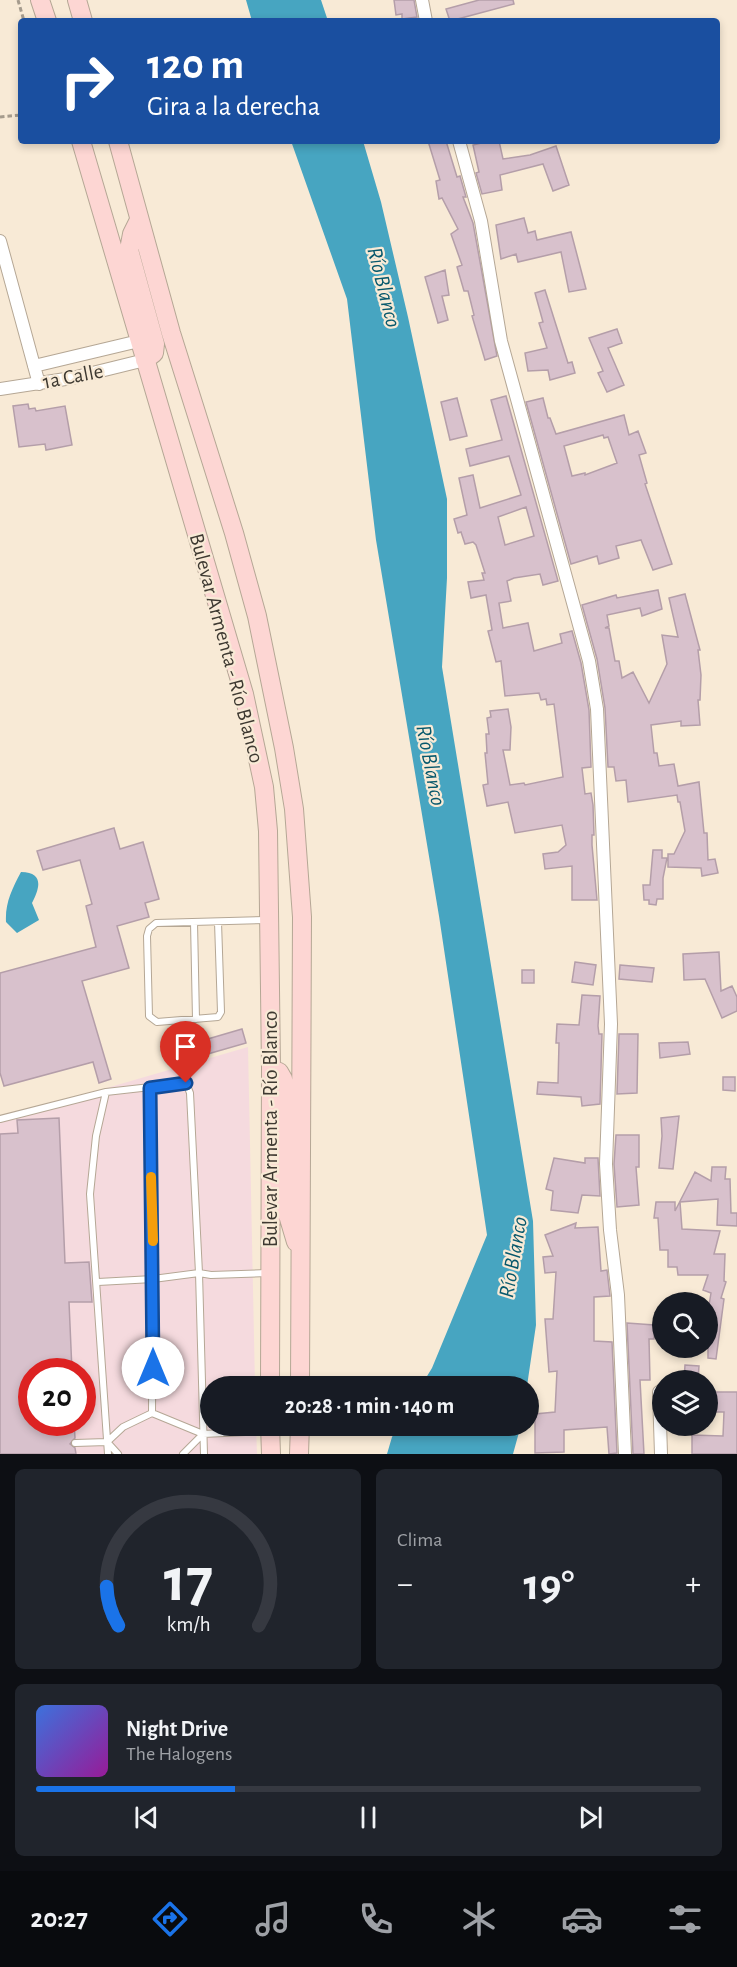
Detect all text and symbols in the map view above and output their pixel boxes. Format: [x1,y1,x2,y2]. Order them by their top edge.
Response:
icon: right [48,42,126,120]
text: 120 m [147,44,244,86]
text: Gira a la derecha [147,93,320,120]
water label: Río Blanco [363,245,405,330]
street label: 1a Calle [41,360,105,393]
street label: Bulevar Armenta - Río Blanco [186,531,267,765]
water label: Río Blanco [412,723,450,807]
street label: Bulevar Armenta - Río Blanco [260,1011,281,1247]
pin [160,1021,211,1083]
icon: arrive [169,1030,202,1063]
water label: Río Blanco [495,1215,531,1299]
map controls [652,1292,718,1436]
button: search [652,1292,718,1358]
position arrow [121,1336,185,1400]
speed limit sign: 20 [18,1358,96,1436]
button: layers [652,1370,718,1436]
text: 20:28 · 1 min · 140 m [285,1395,454,1417]
text: Clima [397,1530,442,1550]
text: 17 [163,1550,213,1612]
text: 19° [523,1563,575,1608]
text: − [397,1568,413,1601]
text: + [685,1568,701,1601]
text: km/h [166,1614,210,1635]
text: Night Drive [126,1718,228,1740]
text: The Halogens [126,1744,232,1764]
icon: previous [130,1801,163,1834]
icon: pause [352,1801,385,1834]
icon: next [574,1801,607,1834]
icon: directions [149,1898,191,1940]
icon: music [252,1898,294,1940]
icon: phone [355,1898,397,1940]
icon: climate [458,1898,500,1940]
icon: car [561,1898,603,1940]
icon: filters [664,1898,706,1940]
text: 20:27 [31,1905,88,1932]

